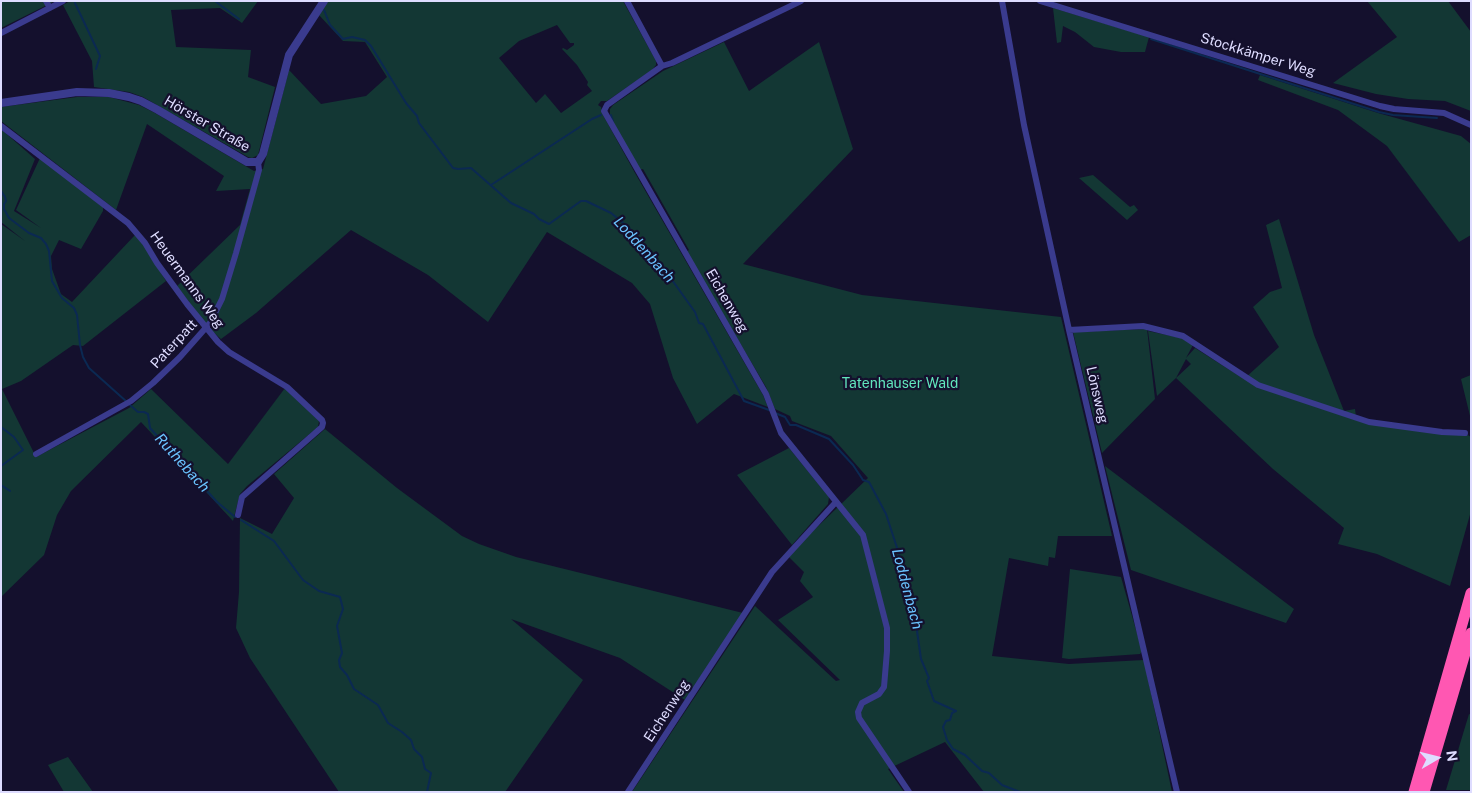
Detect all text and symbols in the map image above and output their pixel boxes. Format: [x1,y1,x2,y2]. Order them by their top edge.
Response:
street label: Stockkämper Weg [1198,29,1318,81]
street label: Hörster Straße [161,93,253,155]
water label: Loddenbach [610,213,678,287]
street label: Heuermanns Weg [146,228,228,332]
street label: Eichenweg [702,266,752,336]
street label: Paterpatt [147,316,201,372]
street label: Lönsweg [1082,365,1112,425]
park label: Tatenhauser Wald [842,376,958,392]
water label: Ruthebach [151,430,213,496]
water label: Loddenbach [888,547,926,631]
street label: Eichenweg [641,677,693,745]
north arrow [1412,733,1462,783]
text: N [1443,749,1461,762]

